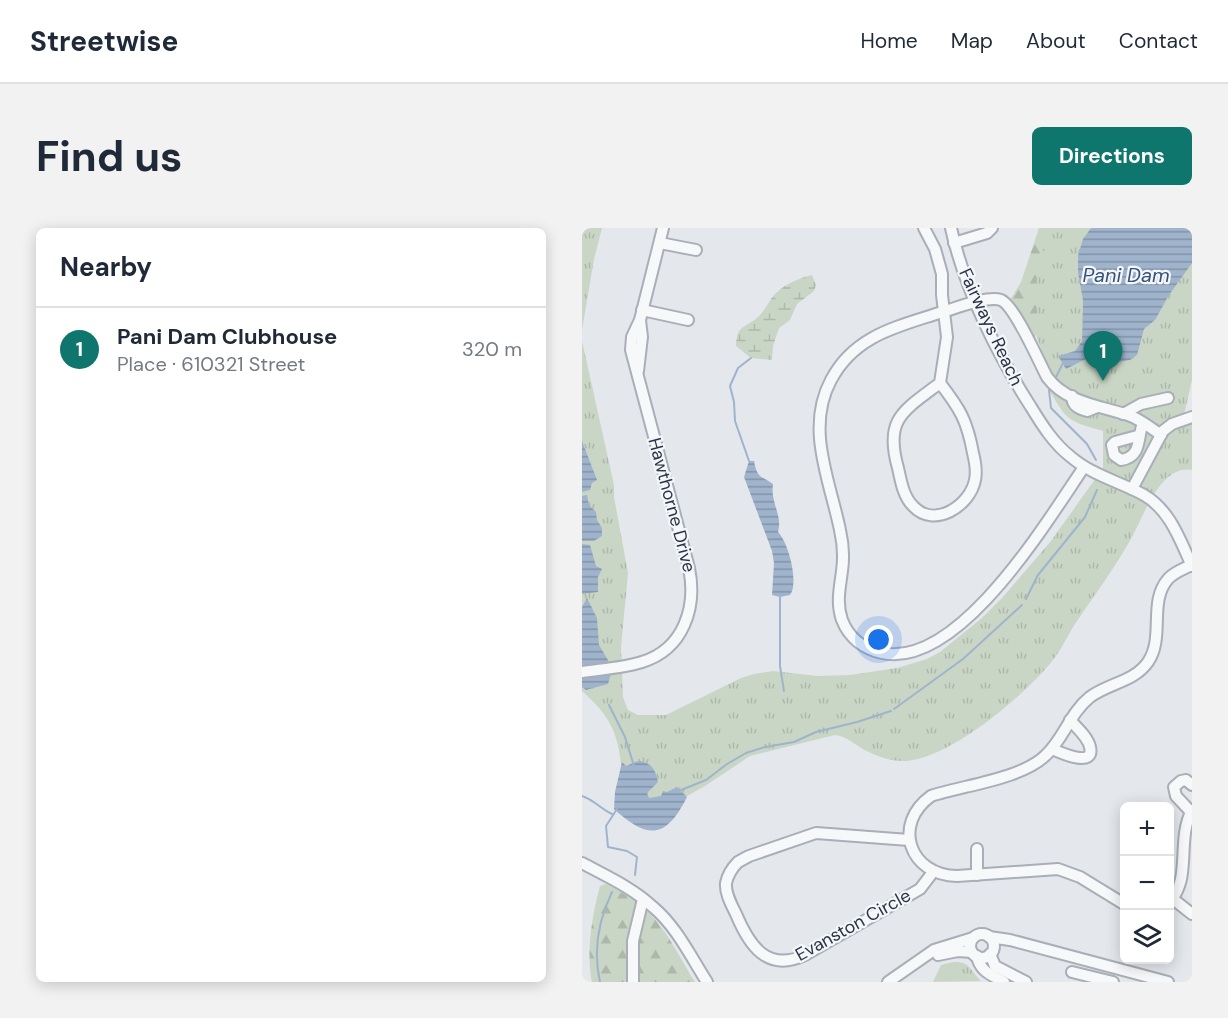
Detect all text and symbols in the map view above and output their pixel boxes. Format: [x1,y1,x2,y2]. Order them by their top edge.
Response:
text: Streetwise [30,23,178,60]
text: Home [860,27,918,55]
text: Map [951,27,993,55]
text: About [1026,27,1086,55]
text: Contact [1119,27,1198,55]
button: Directions [1032,127,1192,185]
text: Find us [36,129,182,184]
text: Nearby [60,250,152,284]
water label: Pani Dam [1082,262,1170,288]
street label: Fairways Reach [953,264,1029,390]
text: Pani Dam Clubhouse [117,322,337,351]
pin: 1 [1084,332,1122,381]
text: 1 [76,336,83,362]
text: 320 m [462,336,522,362]
text: Place · 610321 Street [117,351,305,377]
street label: Hawthorne Drive [643,435,701,575]
your location [864,625,893,654]
map controls [1120,802,1174,964]
button: + [1120,802,1174,856]
button: − [1120,856,1174,910]
street label: Evanston Circle [791,883,915,967]
button: layers [1120,910,1174,964]

